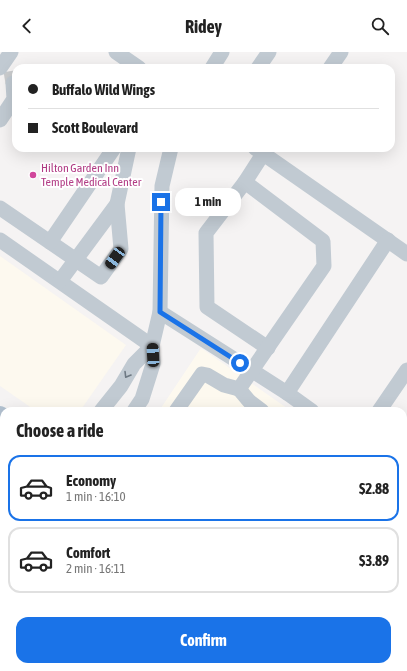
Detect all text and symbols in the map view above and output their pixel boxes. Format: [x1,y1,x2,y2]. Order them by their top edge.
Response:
icon: back [16,15,38,37]
icon: search [369,15,391,37]
text: Ridey [185,16,222,37]
text: Buffalo Wild Wings [52,81,155,98]
text: Scott Boulevard [52,119,138,136]
place label: Hilton Garden Inn Temple Medical Center [41,161,142,189]
marker: Hilton Garden Inn Temple Medical Center [28,170,38,180]
callout: 1 min [175,188,241,216]
route end [152,193,170,211]
text: 1 min [195,194,221,209]
car [103,245,127,271]
car [146,343,160,367]
route start [231,354,249,372]
one-way arrow [124,371,131,378]
text: Choose a ride [16,420,104,441]
icon: car [18,470,54,506]
text: Economy [66,472,116,489]
text: $2.88 [359,480,389,497]
text: 1 min · 16:10 [66,489,126,504]
icon: car [18,542,54,578]
text: Comfort [66,544,110,561]
text: $3.89 [359,552,389,569]
text: 2 min · 16:11 [66,561,126,576]
button: Confirm [16,617,391,663]

